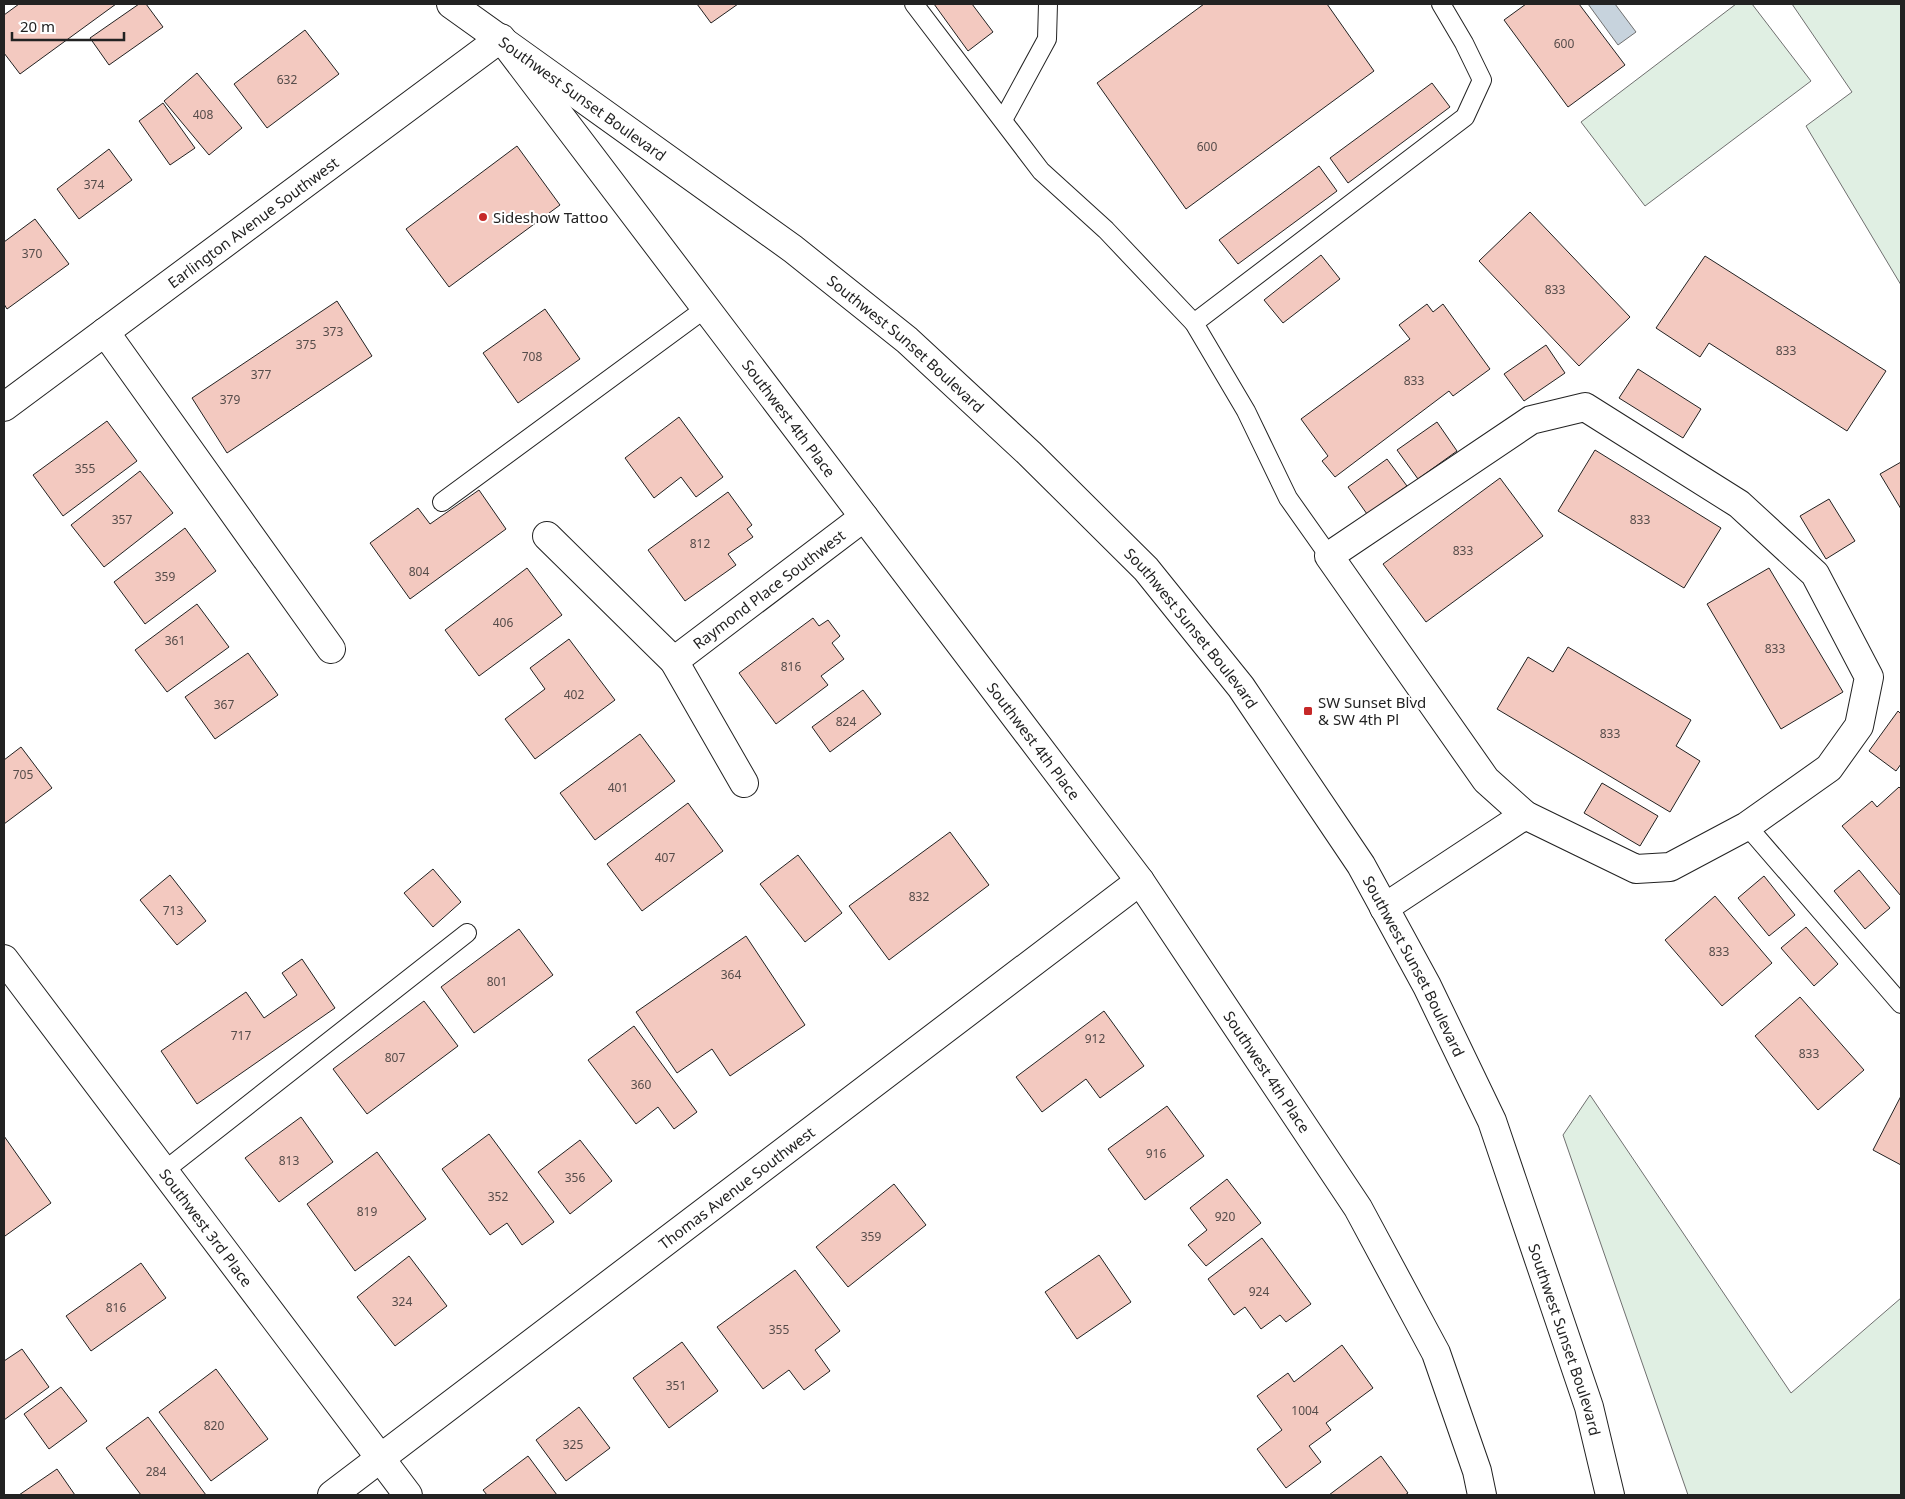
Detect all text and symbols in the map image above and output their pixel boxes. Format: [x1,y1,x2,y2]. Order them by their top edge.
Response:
scale bar [12,10,125,42]
text: 20 m [20,16,55,36]
street label: Southwest Sunset Boulevard [495,32,670,165]
house number: 600 [1554,35,1574,52]
house number: 632 [277,71,297,88]
house number: 408 [193,106,213,123]
house number: 600 [1197,138,1217,155]
street label: Earlington Avenue Southwest [164,152,343,292]
house number: 374 [84,176,104,193]
place label: Sideshow Tattoo [493,207,608,227]
marker: Sideshow Tattoo [477,211,489,223]
house number: 370 [22,245,42,262]
street label: Southwest Sunset Boulevard [823,270,989,417]
house number: 833 [1545,281,1565,298]
house number: 373 [323,323,343,340]
house number: 375 [296,336,316,353]
house number: 833 [1776,342,1796,359]
house number: 708 [522,348,542,365]
street label: Southwest 4th Place [738,355,840,481]
house number: 377 [251,366,271,383]
house number: 833 [1404,372,1424,389]
house number: 379 [220,391,240,408]
house number: 355 [75,460,95,477]
house number: 357 [112,511,132,528]
house number: 833 [1630,511,1650,528]
street label: Raymond Place Southwest [689,525,849,653]
house number: 812 [690,535,710,552]
house number: 833 [1453,542,1473,559]
street label: Southwest Sunset Boulevard [1120,543,1262,712]
house number: 804 [409,563,429,580]
house number: 359 [155,568,175,585]
house number: 406 [493,614,513,631]
house number: 361 [165,632,185,649]
house number: 833 [1765,640,1785,657]
house number: 816 [781,658,801,675]
street label: Southwest 4th Place [983,678,1085,804]
house number: 402 [564,686,584,703]
place label: SW Sunset Blvd & SW 4th Pl [1318,692,1426,729]
house number: 367 [214,696,234,713]
marker: SW Sunset Blvd & SW 4th Pl [1302,705,1314,717]
house number: 824 [836,713,856,730]
house number: 833 [1600,725,1620,742]
house number: 705 [13,766,33,783]
house number: 401 [608,779,628,796]
house number: 407 [655,849,675,866]
street label: Southwest Sunset Boulevard [1359,872,1469,1060]
house number: 832 [909,888,929,905]
house number: 713 [163,902,183,919]
house number: 833 [1709,943,1729,960]
house number: 364 [721,966,741,983]
house number: 801 [487,973,507,990]
street label: Southwest 4th Place [1219,1007,1315,1136]
house number: 717 [231,1027,251,1044]
house number: 912 [1085,1030,1105,1047]
house number: 833 [1799,1045,1819,1062]
house number: 807 [385,1049,405,1066]
house number: 360 [631,1076,651,1093]
street label: Thomas Avenue Southwest [654,1122,819,1253]
house number: 916 [1146,1145,1166,1162]
house number: 813 [279,1152,299,1169]
street label: Southwest 3rd Place [155,1164,257,1290]
house number: 356 [565,1169,585,1186]
house number: 352 [488,1188,508,1205]
house number: 819 [357,1203,377,1220]
house number: 920 [1215,1208,1235,1225]
house number: 359 [861,1228,881,1245]
street label: Southwest Sunset Boulevard [1524,1241,1606,1438]
house number: 924 [1249,1283,1269,1300]
house number: 324 [392,1293,412,1310]
house number: 816 [106,1299,126,1316]
house number: 355 [769,1321,789,1338]
house number: 351 [666,1377,686,1394]
house number: 1004 [1291,1402,1319,1419]
house number: 820 [204,1417,224,1434]
house number: 325 [563,1436,583,1453]
house number: 284 [146,1463,166,1480]

